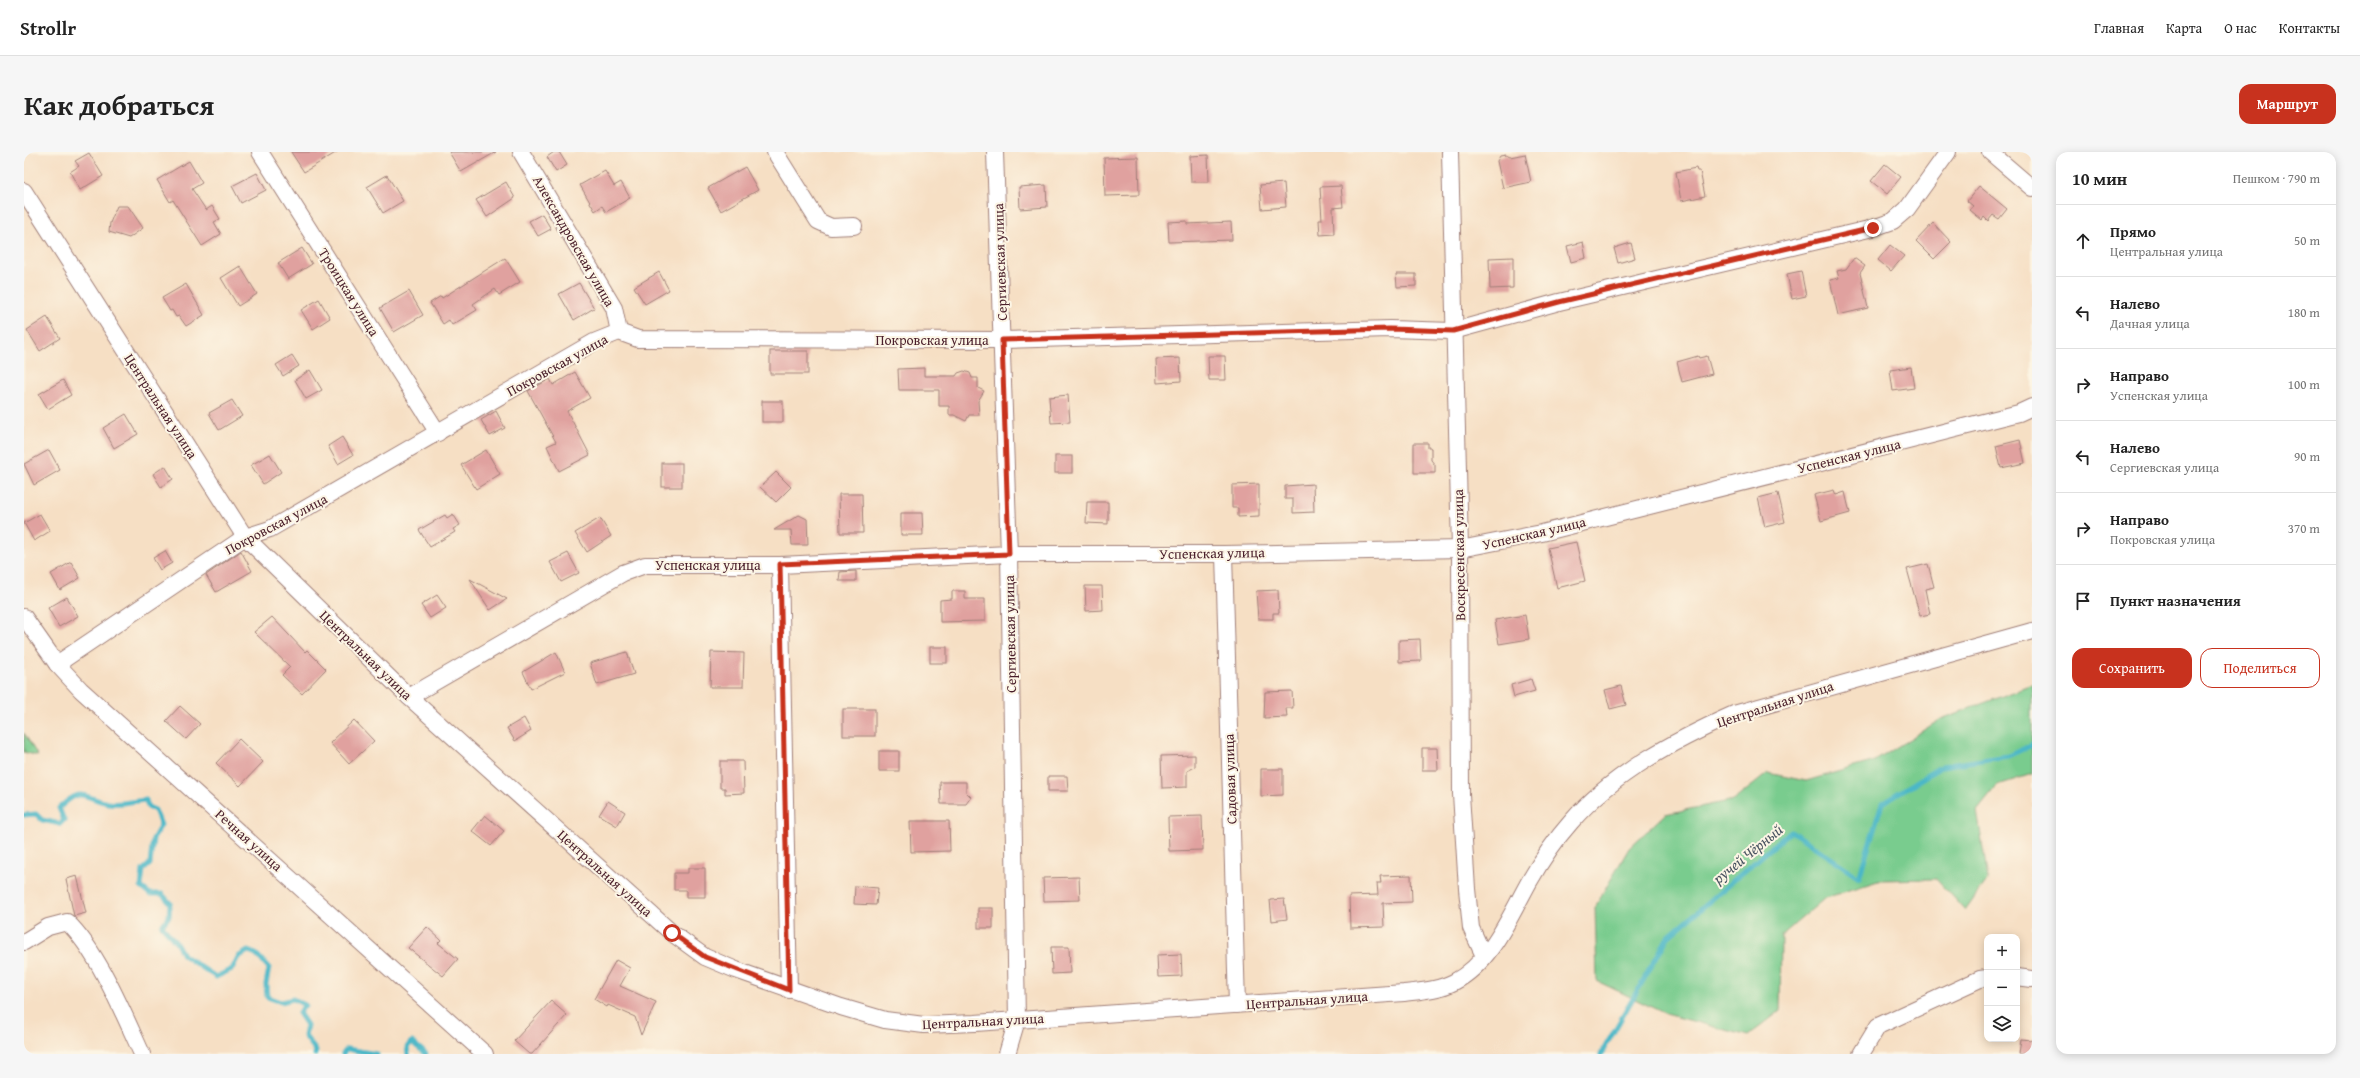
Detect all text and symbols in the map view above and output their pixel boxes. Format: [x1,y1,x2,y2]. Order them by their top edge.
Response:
text: Strollr [20,14,76,42]
text: Главная [2094,18,2144,38]
text: Карта [2166,18,2202,38]
text: О нас [2224,18,2257,38]
text: Контакты [2279,18,2340,38]
text: Как добраться [24,84,214,125]
button: Маршрут [2239,84,2336,124]
text: 10 мин [2072,166,2127,191]
text: Пешком · 790 m [2233,169,2320,188]
street label: Александровская улица [528,172,620,311]
street label: Сергиевская улица [988,203,1012,321]
route end [1864,219,1882,237]
text: Прямо [2110,221,2156,242]
icon: ahead [2072,230,2094,252]
text: 50 m [2294,231,2320,250]
text: Центральная улица [2110,242,2223,261]
street label: Троицкая улица [314,244,384,340]
text: Налево [2110,293,2160,314]
icon: left [2072,302,2094,324]
text: 180 m [2288,303,2320,322]
text: Дачная улица [2110,314,2190,333]
street label: Покровская улица [503,329,612,401]
street label: Покровская улица [875,330,989,350]
street label: Центральная улица [119,349,203,463]
text: Направо [2110,365,2169,386]
icon: right [2072,374,2094,396]
text: 100 m [2288,375,2320,394]
text: Успенская улица [2110,386,2208,405]
street label: Успенская улица [1795,433,1903,478]
text: Налево [2110,437,2160,458]
icon: left [2072,446,2094,468]
text: 90 m [2294,447,2320,466]
text: Сергиевская улица [2110,458,2219,477]
street label: Покровская улица [221,488,331,559]
street label: Воскресенская улица [1448,489,1470,621]
text: Направо [2110,509,2169,530]
street label: Успенская улица [1480,511,1588,555]
icon: right [2072,518,2094,540]
text: 370 m [2288,519,2320,538]
text: Покровская улица [2110,530,2215,549]
street label: Успенская улица [1159,542,1265,564]
street label: Успенская улица [655,555,761,575]
street label: Сергиевская улица [999,575,1021,693]
icon: arrive [2072,590,2094,612]
text: Пункт назначения [2110,590,2241,611]
street label: Центральная улица [315,606,417,705]
button: Сохранить [2072,648,2192,688]
button: Поделиться [2200,648,2320,688]
street label: Центральная улица [1714,676,1836,732]
street label: Садовая улица [1218,733,1242,825]
street label: Речная улица [211,804,287,876]
water label: ручей Чёрный [1708,819,1787,889]
street label: Центральная улица [553,825,657,921]
route start [663,924,681,942]
map controls [1984,934,2020,1042]
button: + [1984,934,2020,970]
button: − [1984,970,2020,1006]
street label: Центральная улица [1246,986,1369,1014]
button: layers [1984,1006,2020,1042]
street label: Центральная улица [922,1008,1045,1034]

